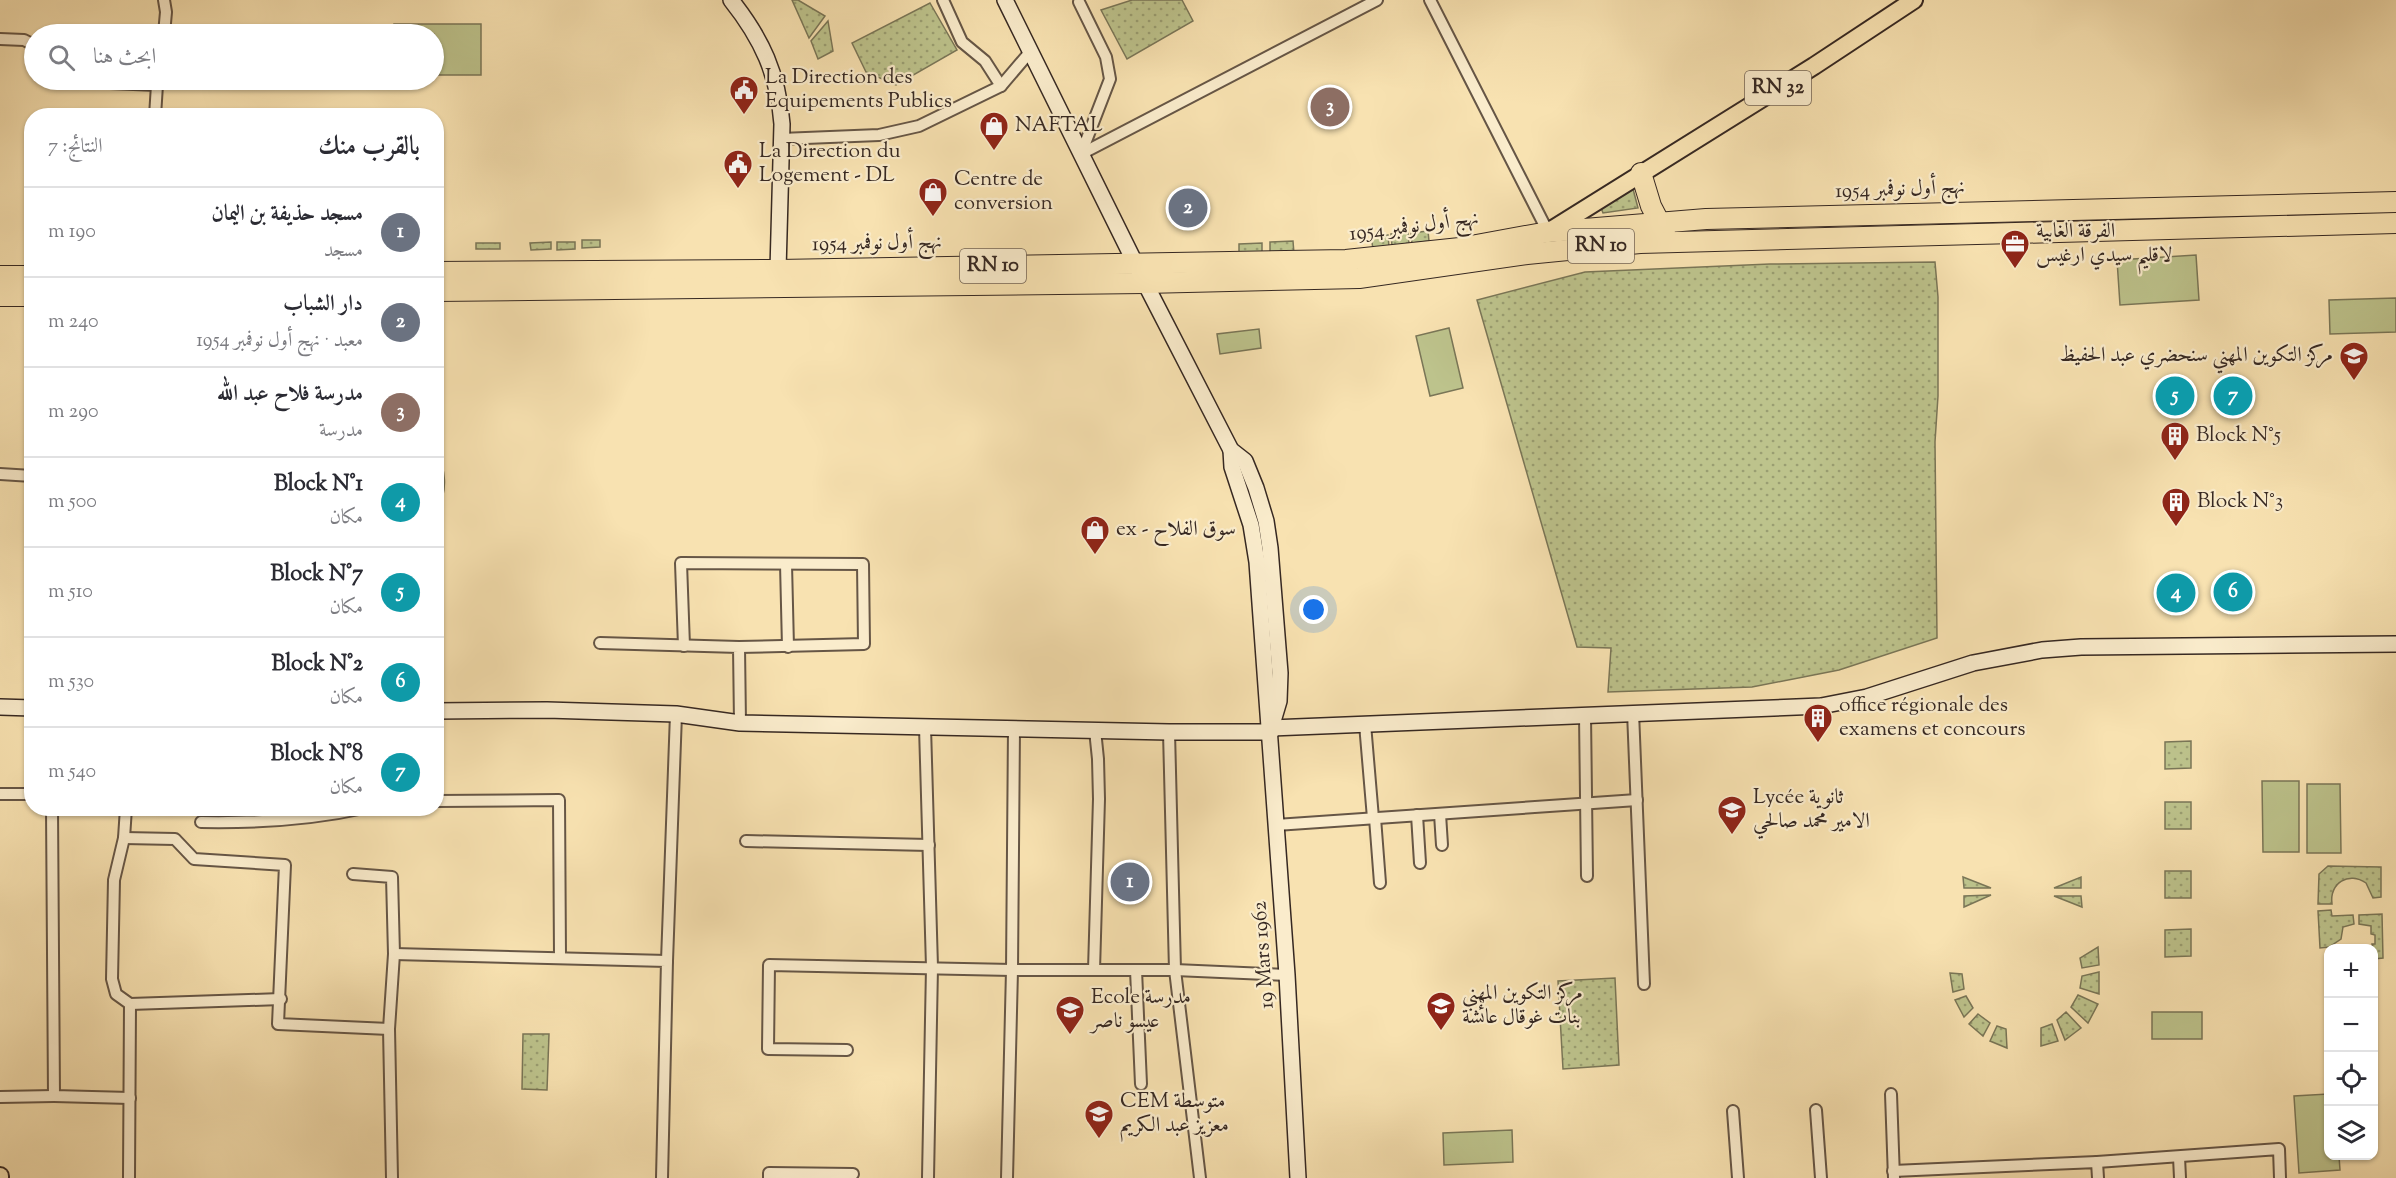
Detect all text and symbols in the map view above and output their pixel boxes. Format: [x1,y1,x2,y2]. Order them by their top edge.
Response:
search box [24,24,444,90]
icon: search [45,41,78,74]
text: ابحث هنا [93,42,156,74]
place label: La Direction des Equipements Publics [765,63,952,117]
road number: RN 32 [1745,71,1811,105]
public building icon: La Direction des Equipements Publics [728,74,760,116]
pin: 3 [1310,84,1350,130]
shop icon: NAFTAL [978,110,1010,152]
place label: NAFTAL [1015,111,1103,141]
text: بالقرب منك [318,129,420,166]
text: النتائج: 7 [48,133,103,162]
place label: La Direction du Logement - DL [759,137,901,191]
public building icon: La Direction du Logement - DL [722,148,754,190]
place label: Centre de conversion [954,165,1053,219]
street label: نهج أول نوفمبر 1954 [1834,171,1966,209]
shop icon: Centre de conversion [917,176,949,218]
pin: 2 [1168,186,1208,230]
text: مسجد حذيفة بن اليمان [211,199,363,231]
street label: نهج أول نوفمبر 1954 [1347,202,1481,252]
place label: الفرقة الغابية لاقليم سيدي ارغيس [2036,217,2172,275]
text: 190 m [48,218,96,247]
text: 1 [397,218,404,247]
street label: نهج أول نوفمبر 1954 [812,226,942,262]
office icon: الفرقة الغابية لاقليم سيدي ارغيس [1999,228,2031,270]
road number: RN 10 [1568,229,1634,263]
text: مسجد [324,237,363,266]
road number: RN 10 [960,249,1026,283]
text: دار الشباب [283,289,363,321]
text: 240 m [48,308,99,337]
text: 2 [396,308,405,337]
text: معبد · نهج أول نوفمبر 1954 [196,327,363,356]
school or university icon: مركز التكوين المهني سنحضري عبد الحفيظ [2338,340,2370,382]
place label: مركز التكوين المهني سنحضري عبد الحفيظ [2059,341,2333,374]
pin: 5 [2156,374,2194,418]
pin: 7 [2214,374,2252,418]
text: مدرسة فلاح عبد الله [217,379,363,411]
text: 290 m [48,398,98,427]
text: 3 [396,398,405,427]
text: مدرسة [319,417,363,446]
building icon: Block N°5 [2159,420,2191,462]
place label: Block N°5 [2196,421,2281,451]
text: Block N°1 [274,469,363,501]
building icon: Block N°3 [2160,486,2192,528]
place label: Block N°3 [2197,487,2283,517]
text: 500 m [48,488,97,517]
text: 4 [395,488,406,517]
text: مكان [329,504,363,533]
shop icon: ex - سوق الفلاح [1079,514,1111,556]
place label: ex - سوق الفلاح [1116,515,1236,547]
text: Block N°7 [271,559,363,591]
pin: 4 [2156,570,2196,616]
pin: 6 [2214,570,2252,614]
text: 510 m [48,578,93,607]
text: 5 [397,578,404,607]
text: مكان [329,594,363,623]
your location [1299,595,1328,624]
text: Block N°2 [271,649,363,681]
text: 530 m [48,668,94,697]
text: 6 [396,668,405,697]
text: مكان [329,684,363,713]
place label: office régionale des examens et concours [1839,691,2026,745]
building icon: office régionale des examens et concours [1802,702,1834,744]
text: Block N°8 [271,739,363,771]
text: 540 m [48,758,96,787]
text: 7 [395,758,406,787]
text: مكان [329,774,363,803]
place label: Lycée ثانوية الامير محمد صالحي [1753,783,1870,840]
school or university icon: Lycée ثانوية الامير محمد صالحي [1716,794,1748,836]
pin: 1 [1110,860,1150,904]
street label: 19 Mars 1962 [1245,900,1283,1010]
map controls [2324,944,2378,1160]
button: + [2324,944,2378,998]
place label: مركز التكوين المهني بنات غوقال عائشة [1462,979,1583,1033]
place label: Ecole مدرسة عيسو ناصر [1089,983,1191,1037]
school or university icon: مركز التكوين المهني بنات غوقال عائشة [1425,990,1457,1032]
school or university icon: Ecole مدرسة عيسو ناصر [1054,994,1086,1036]
button: − [2324,998,2378,1052]
button: locate [2324,1052,2378,1106]
place label: CEM متوسطة معزيز عبد الكريم [1120,1087,1229,1142]
school or university icon: CEM متوسطة معزيز عبد الكريم [1083,1098,1115,1140]
button: layers [2324,1106,2378,1160]

